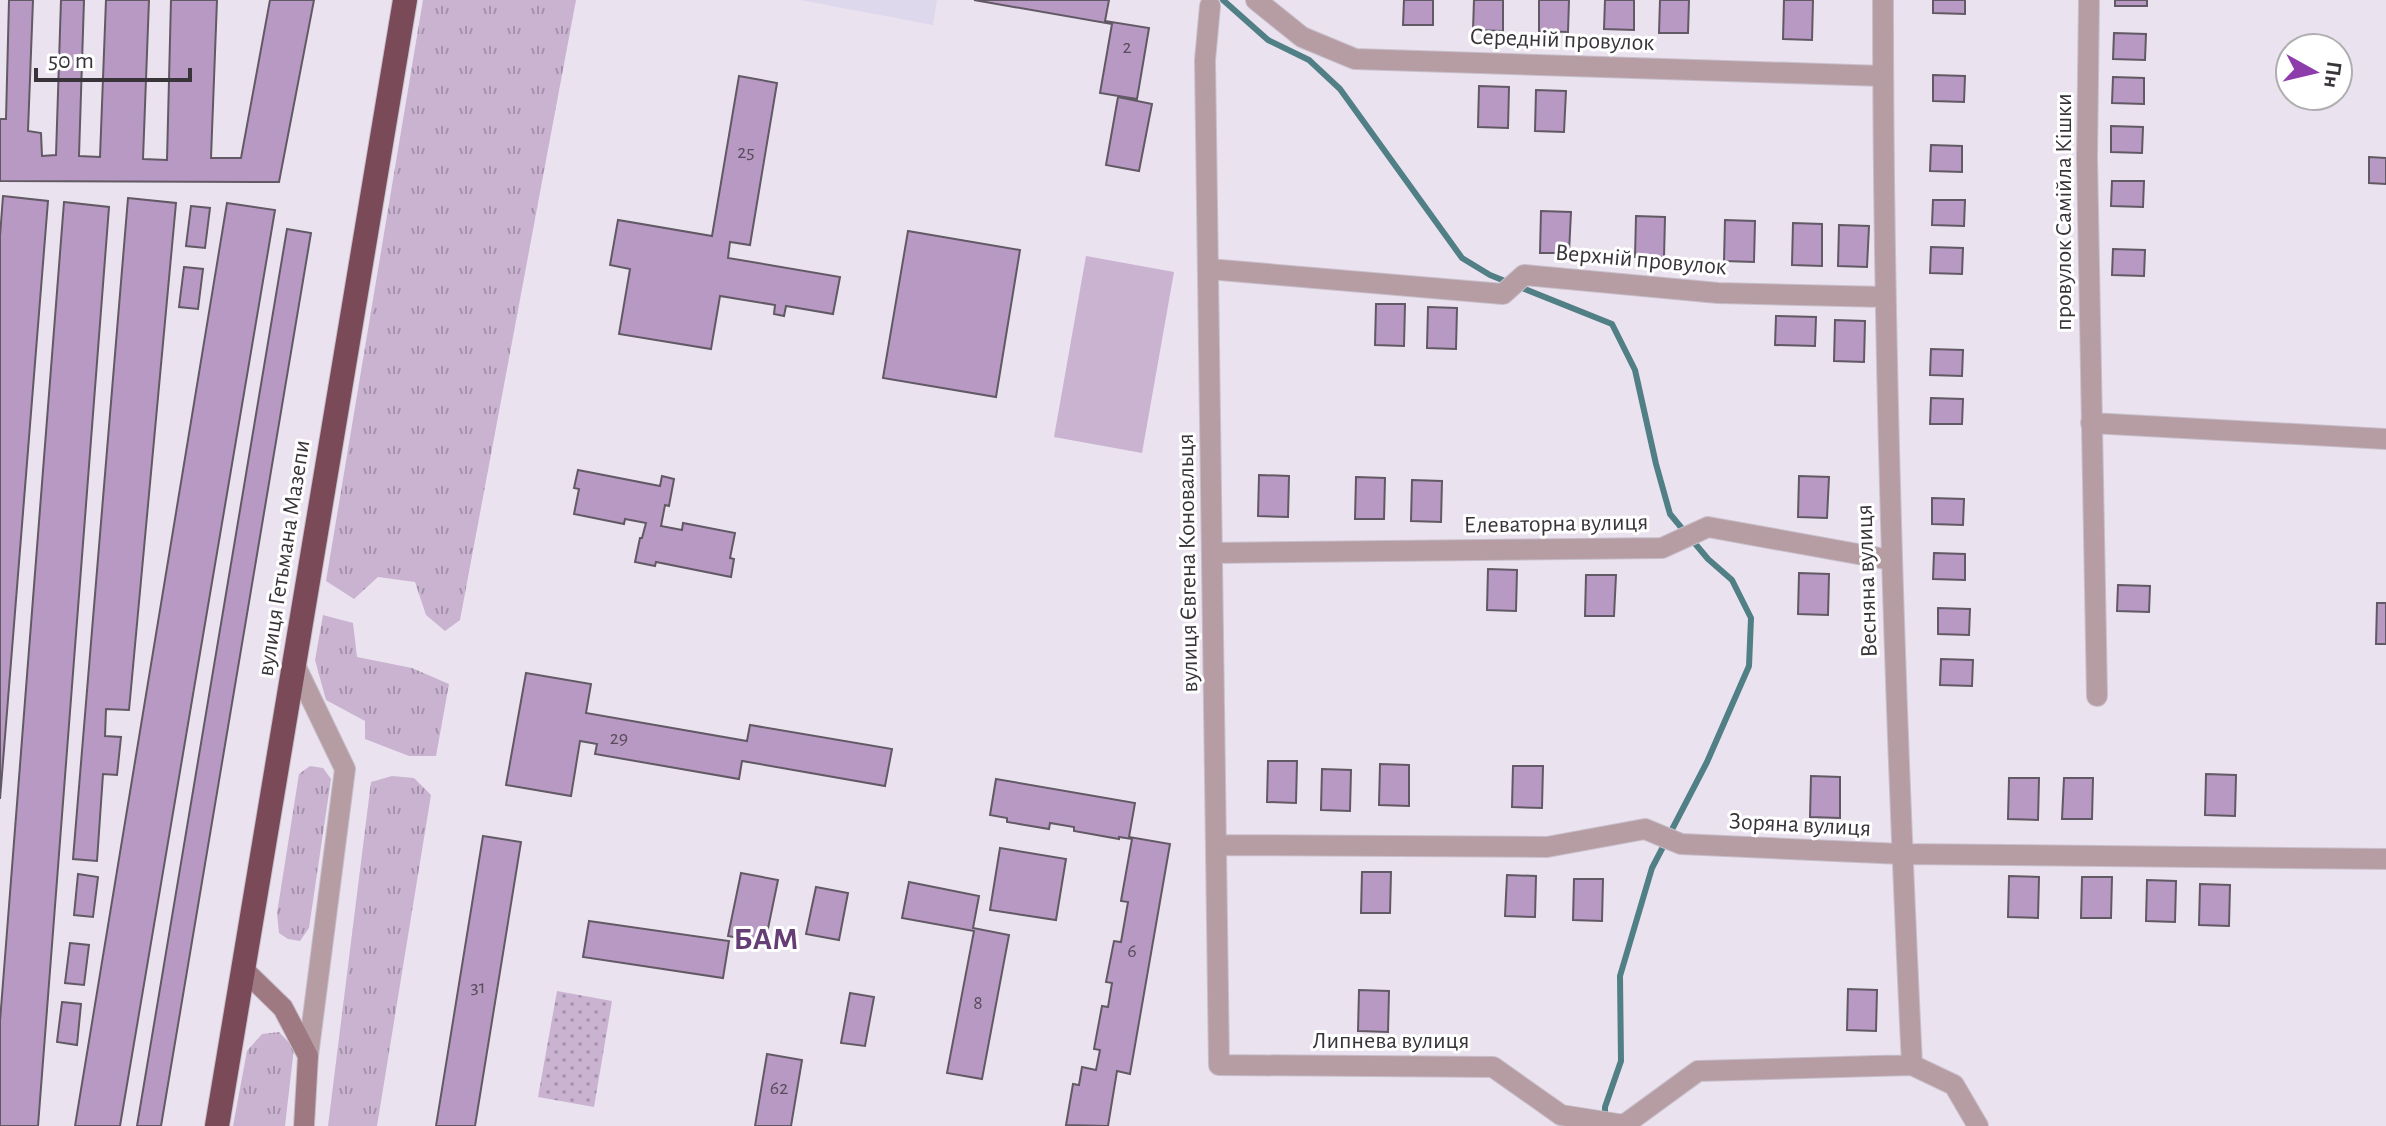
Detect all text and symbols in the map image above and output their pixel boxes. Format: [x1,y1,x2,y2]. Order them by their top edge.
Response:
street label: Середній провулок [1469,25,1655,55]
scale bar [36,32,190,82]
north arrow [2274,32,2354,112]
house number: 2 [1122,37,1132,57]
text: 50 m [48,49,94,73]
text: Пн [2320,60,2346,89]
street label: провулок Самійла Кішки [2052,93,2076,331]
house number: 25 [737,142,755,162]
street label: Верхній провулок [1554,241,1728,279]
street label: вулиця Євгена Коновальця [1174,433,1202,693]
street label: вулиця Гетьмана Мазепи [253,438,315,678]
street label: Весняна вулиця [1852,504,1882,658]
street label: Елеваторна вулиця [1464,510,1649,538]
house number: 29 [610,728,628,748]
street label: Зоряна вулиця [1728,809,1872,841]
district label: БАМ [734,923,798,955]
house number: 6 [1127,941,1137,961]
house number: 31 [470,977,486,997]
house number: 8 [973,993,983,1013]
street label: Липнева вулиця [1313,1029,1469,1053]
house number: 62 [770,1078,788,1098]

